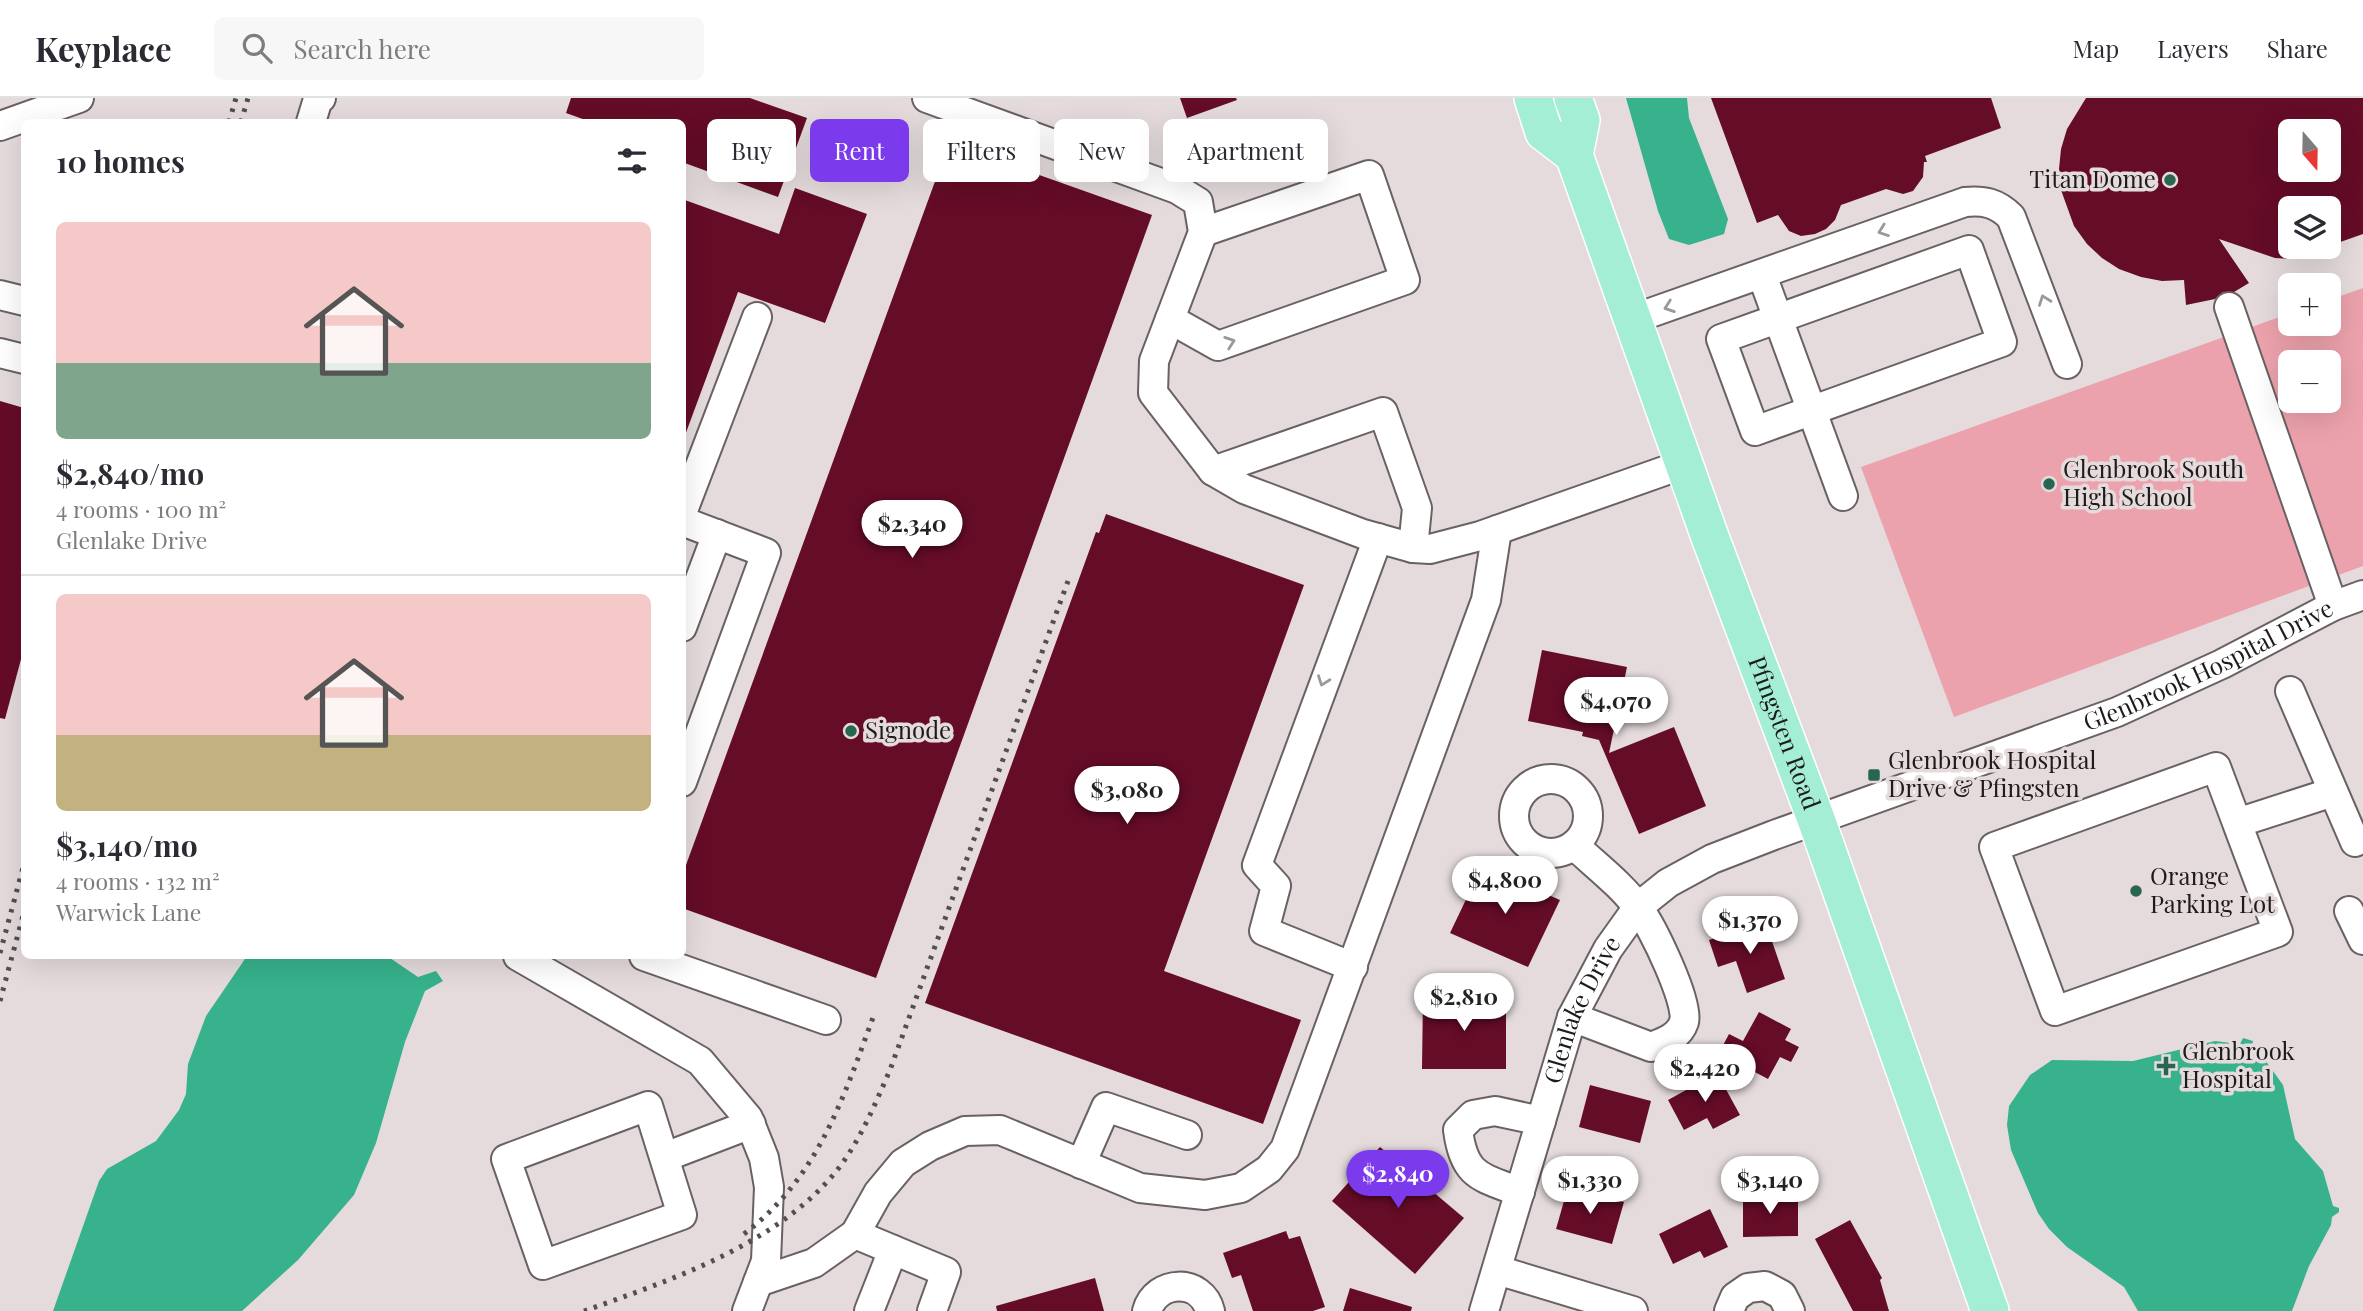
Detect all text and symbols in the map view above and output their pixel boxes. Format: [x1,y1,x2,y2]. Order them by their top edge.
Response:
search box [214,17,704,80]
text: Keyplace [35,26,172,70]
icon: search [238,29,276,67]
text: Search here [294,31,431,66]
text: Map [2073,32,2119,64]
text: Layers [2157,32,2229,64]
text: Share [2267,32,2328,64]
chip: Buy [707,119,796,182]
chip: Rent [810,119,909,182]
chip: Filters [923,119,1040,182]
chip: New [1054,119,1149,182]
chip: Apartment [1163,119,1328,182]
north arrow [2278,119,2342,182]
map controls [2278,119,2341,413]
text: 10 homes [56,141,185,181]
icon: filters [613,142,651,180]
place label: Titan Dome [2029,162,2156,194]
marker: Titan Dome [2162,172,2178,188]
button: layers [2278,196,2341,259]
one-way arrow [1878,223,1890,237]
icon: home [291,268,417,394]
button: + [2278,273,2341,336]
one-way arrow [2038,295,2052,307]
one-way arrow [1663,299,1675,313]
one-way arrow [1224,336,1236,350]
button: − [2278,350,2341,413]
place label: Glenbrook South High School [2063,452,2244,512]
text: $2,840/mo [56,453,204,493]
marker: Glenbrook South High School [2041,476,2057,492]
text: 4 rooms · 100 m² [56,493,226,524]
pin: $2,340 [855,500,969,560]
text: $2,340 [878,507,946,538]
text: Glenlake Drive [56,524,207,555]
street label: Glenbrook Hospital Drive [2078,591,2338,737]
icon: home [291,640,417,766]
street label: Pfingsten Road [1742,651,1829,814]
one-way arrow [1318,675,1332,687]
pin: $4,070 [1559,678,1673,737]
text: $4,070 [1580,684,1652,715]
place label: Signode [865,713,951,745]
marker: Signode [843,723,859,739]
place label: Glenbrook Hospital Drive & Pfingsten [1888,743,2097,803]
pin: $3,080 [1070,766,1184,826]
marker: Glenbrook Hospital Drive & Pfingsten [1866,767,1882,783]
text: $3,080 [1090,773,1164,804]
text: $3,140/mo [56,825,198,865]
pin: $4,800 [1448,856,1562,916]
place label: Orange Parking Lot [2150,859,2275,919]
text: $4,800 [1468,863,1542,894]
text: 4 rooms · 132 m² [56,865,220,896]
marker: Orange Parking Lot [2128,883,2144,899]
text: Warwick Lane [56,896,201,927]
pin: $1,370 [1693,896,1807,956]
text: $1,370 [1718,903,1782,934]
street label: Glenlake Drive [1535,929,1627,1087]
pin: $2,810 [1407,974,1521,1033]
text: $2,810 [1430,980,1498,1011]
place label: Glenbrook Hospital [2182,1034,2296,1094]
pin: $2,420 [1648,1044,1762,1104]
text: $2,420 [1670,1051,1740,1082]
marker: Glenbrook Hospital [2156,1056,2176,1076]
pin: $2,840 [1341,1150,1455,1210]
pin: $1,330 [1533,1156,1647,1216]
pin: $3,140 [1713,1156,1827,1216]
text: $2,840 [1362,1157,1434,1188]
text: $1,330 [1558,1163,1622,1194]
text: $3,140 [1737,1163,1803,1194]

